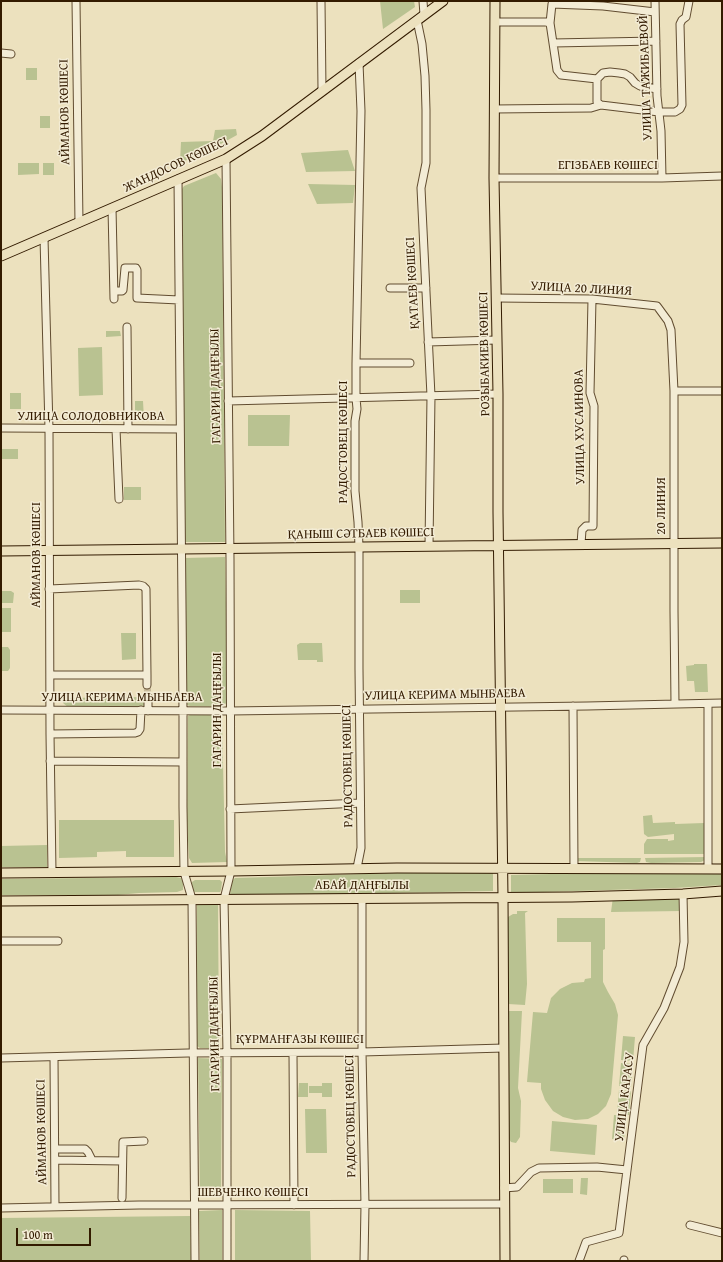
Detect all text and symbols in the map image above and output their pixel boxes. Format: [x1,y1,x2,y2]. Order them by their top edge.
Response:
street label: УЛИЦА ТАЖИБАЕВОЙ [636,15,656,141]
street label: АЙМАНОВ КӨШЕСІ [56,59,74,165]
street label: ЖАНДОСОВ КӨШЕСІ [121,134,231,196]
street label: ЕГІЗБАЕВ КӨШЕСІ [558,158,658,174]
street label: ҚАТАЕВ КӨШЕСІ [403,236,423,330]
street label: УЛИЦА 20 ЛИНИЯ [530,279,632,299]
street label: РОЗЫБАКИЕВ КӨШЕСІ [476,291,494,417]
street label: ГАГАРИН ДАҢҒЫЛЫ [207,328,225,444]
street label: УЛИЦА ХУСАИНОВА [571,369,589,485]
street label: РАДОСТОВЕЦ КӨШЕСІ [336,381,352,503]
street label: УЛИЦА СОЛОДОВНИКОВА [17,409,165,425]
street label: 20 ЛИНИЯ [654,477,670,535]
street label: АЙМАНОВ КӨШЕСІ [29,502,45,608]
street label: ҚАНЫШ СӘТБАЕВ КӨШЕСІ [288,525,434,543]
street label: ГАГАРИН ДАҢҒЫЛЫ [210,652,226,768]
street label: УЛИЦА КЕРИМА МЫНБАЕВА [364,686,526,704]
street label: УЛИЦА КЕРИМА МЫНБАЕВА [41,690,203,706]
street label: РАДОСТОВЕЦ КӨШЕСІ [339,704,357,828]
street label: АБАЙ ДАҢҒЫЛЫ [315,878,409,894]
street label: ГАГАРИН ДАҢҒЫЛЫ [206,976,224,1092]
street label: ҚҰРМАНҒАЗЫ КӨШЕСІ [236,1032,364,1048]
street label: УЛИЦА КАРАСУ [612,1051,638,1143]
street label: РАДОСТОВЕЦ КӨШЕСІ [342,1054,360,1178]
street label: АЙМАНОВ КӨШЕСІ [33,1079,51,1185]
street label: ШЕВЧЕНКО КӨШЕСІ [197,1185,309,1201]
scale bar [18,1220,93,1246]
text: 100 m [23,1226,53,1243]

